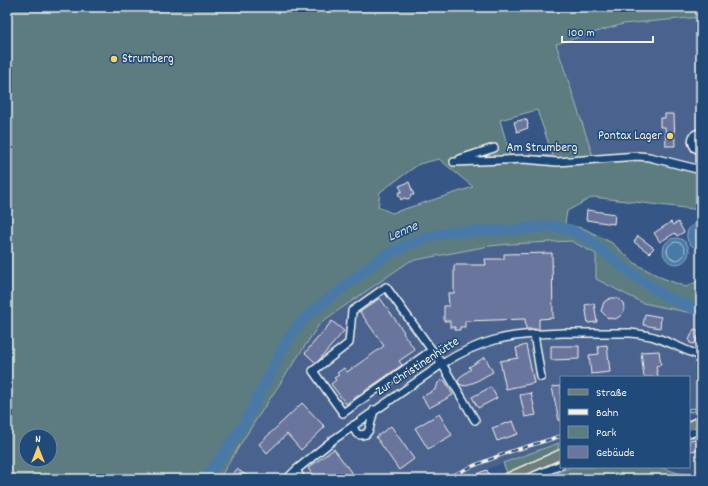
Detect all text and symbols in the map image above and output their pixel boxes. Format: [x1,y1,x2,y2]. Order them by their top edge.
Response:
scale bar [562,18,653,44]
text: 100 m [568,25,595,42]
place label: Strumberg [122,50,174,69]
marker: Strumberg [109,54,119,64]
place label: Pontax Lager [598,127,662,146]
marker: Pontax Lager [665,131,675,141]
street label: Am Strumberg [507,139,578,158]
water label: Lenne [385,216,422,247]
street label: Zur Christinenhütte [373,333,464,401]
legend [560,376,690,468]
text: Straße [596,385,627,402]
text: Bahn [596,405,619,422]
text: Park [596,425,617,442]
north arrow [18,428,58,468]
text: N [35,432,41,448]
text: Gebäude [596,445,635,462]

